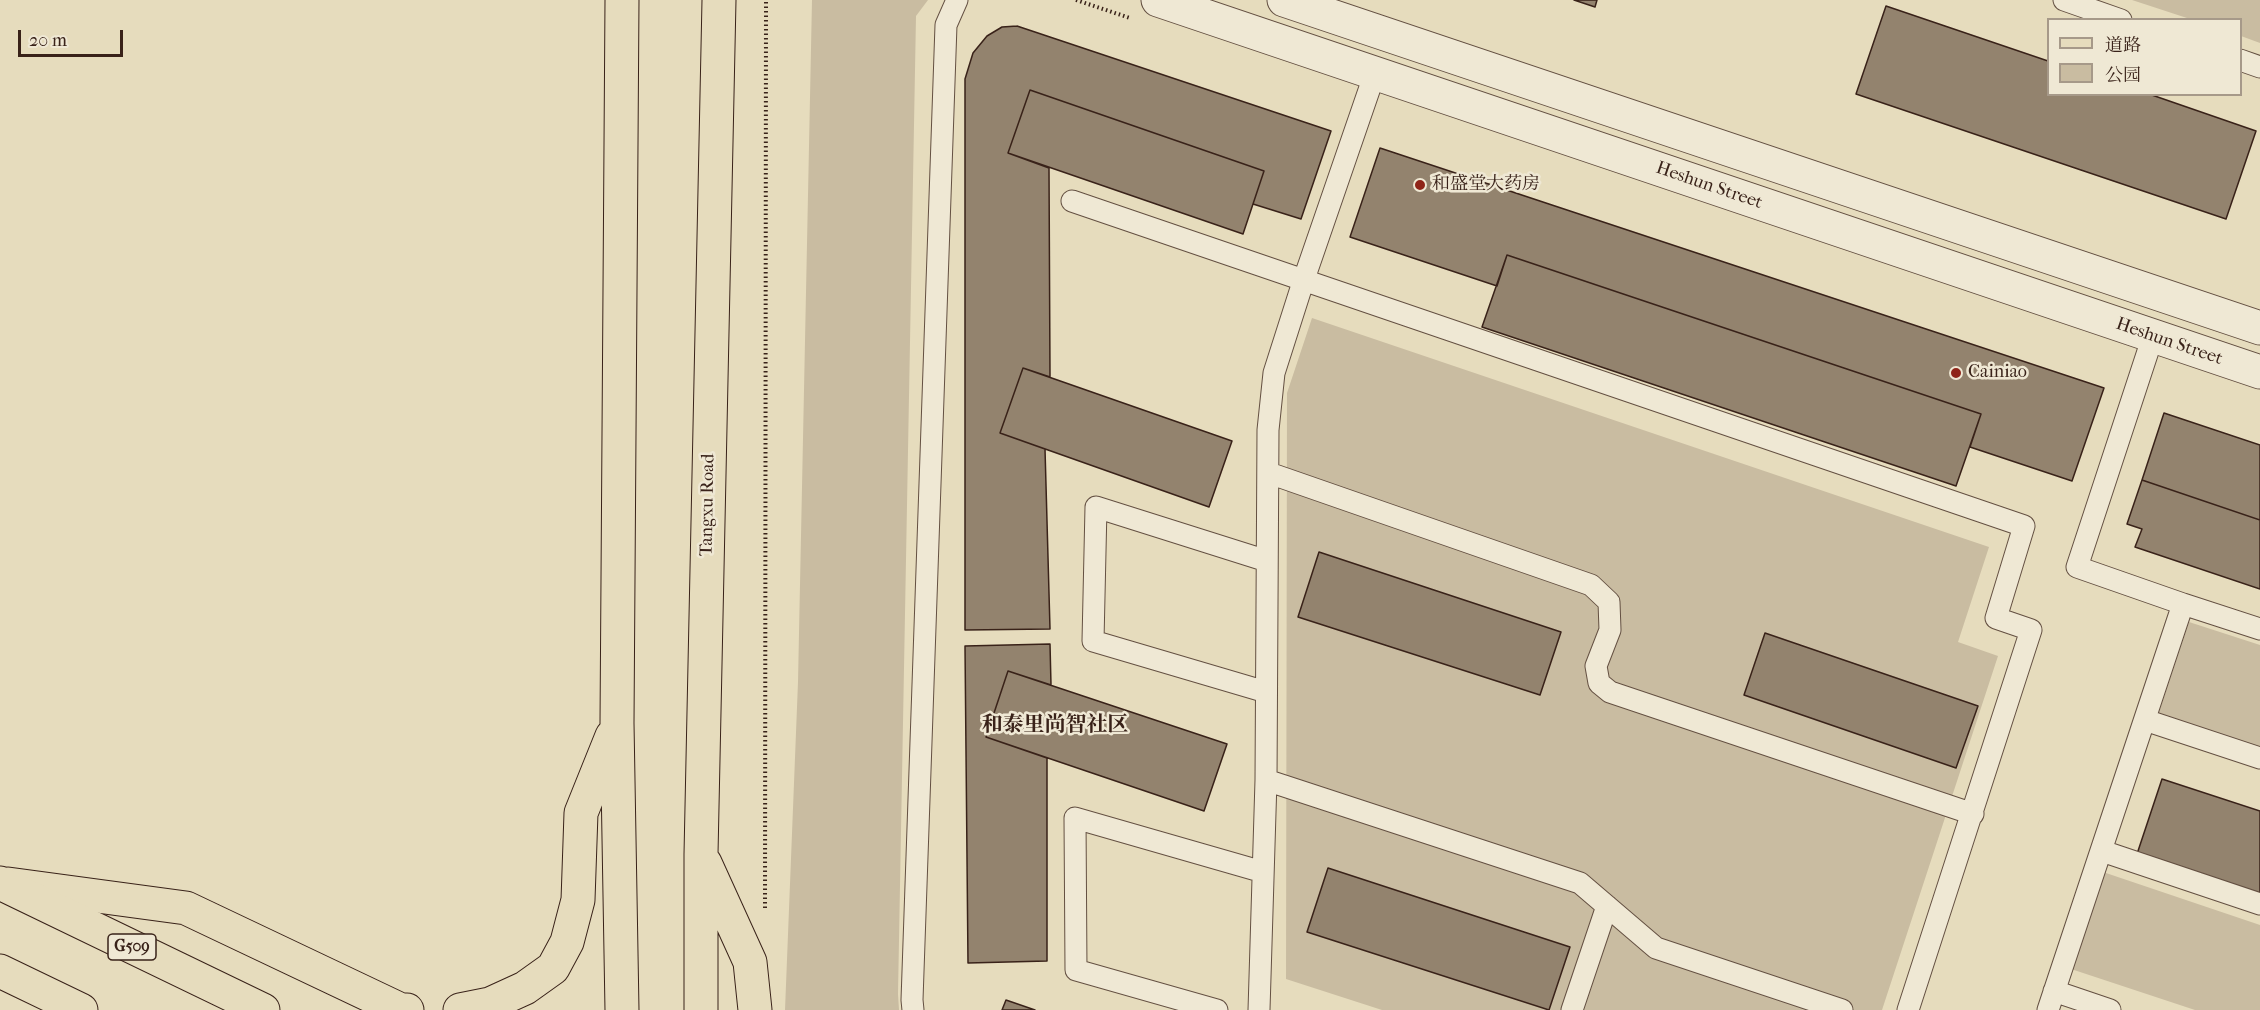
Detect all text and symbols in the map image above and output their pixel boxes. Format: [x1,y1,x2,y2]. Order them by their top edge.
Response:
scale bar [21,18,126,56]
legend [2047,18,2242,96]
text: 20 m [29,30,67,51]
text: 道路 [2105,35,2141,56]
text: 公园 [2105,65,2141,86]
street label: Heshun Street [1653,158,1765,214]
place label: 和盛堂大药房 [1432,174,1540,196]
marker: 和盛堂大药房 [1413,178,1427,192]
street label: Heshun Street [2113,314,2225,370]
place label: Cainiao [1968,362,2027,384]
marker: Cainiao [1949,366,1963,380]
street label: Tangxu Road [696,454,720,556]
district label: 和泰里尚智社区 [982,713,1128,739]
road number: G509 [108,934,156,960]

